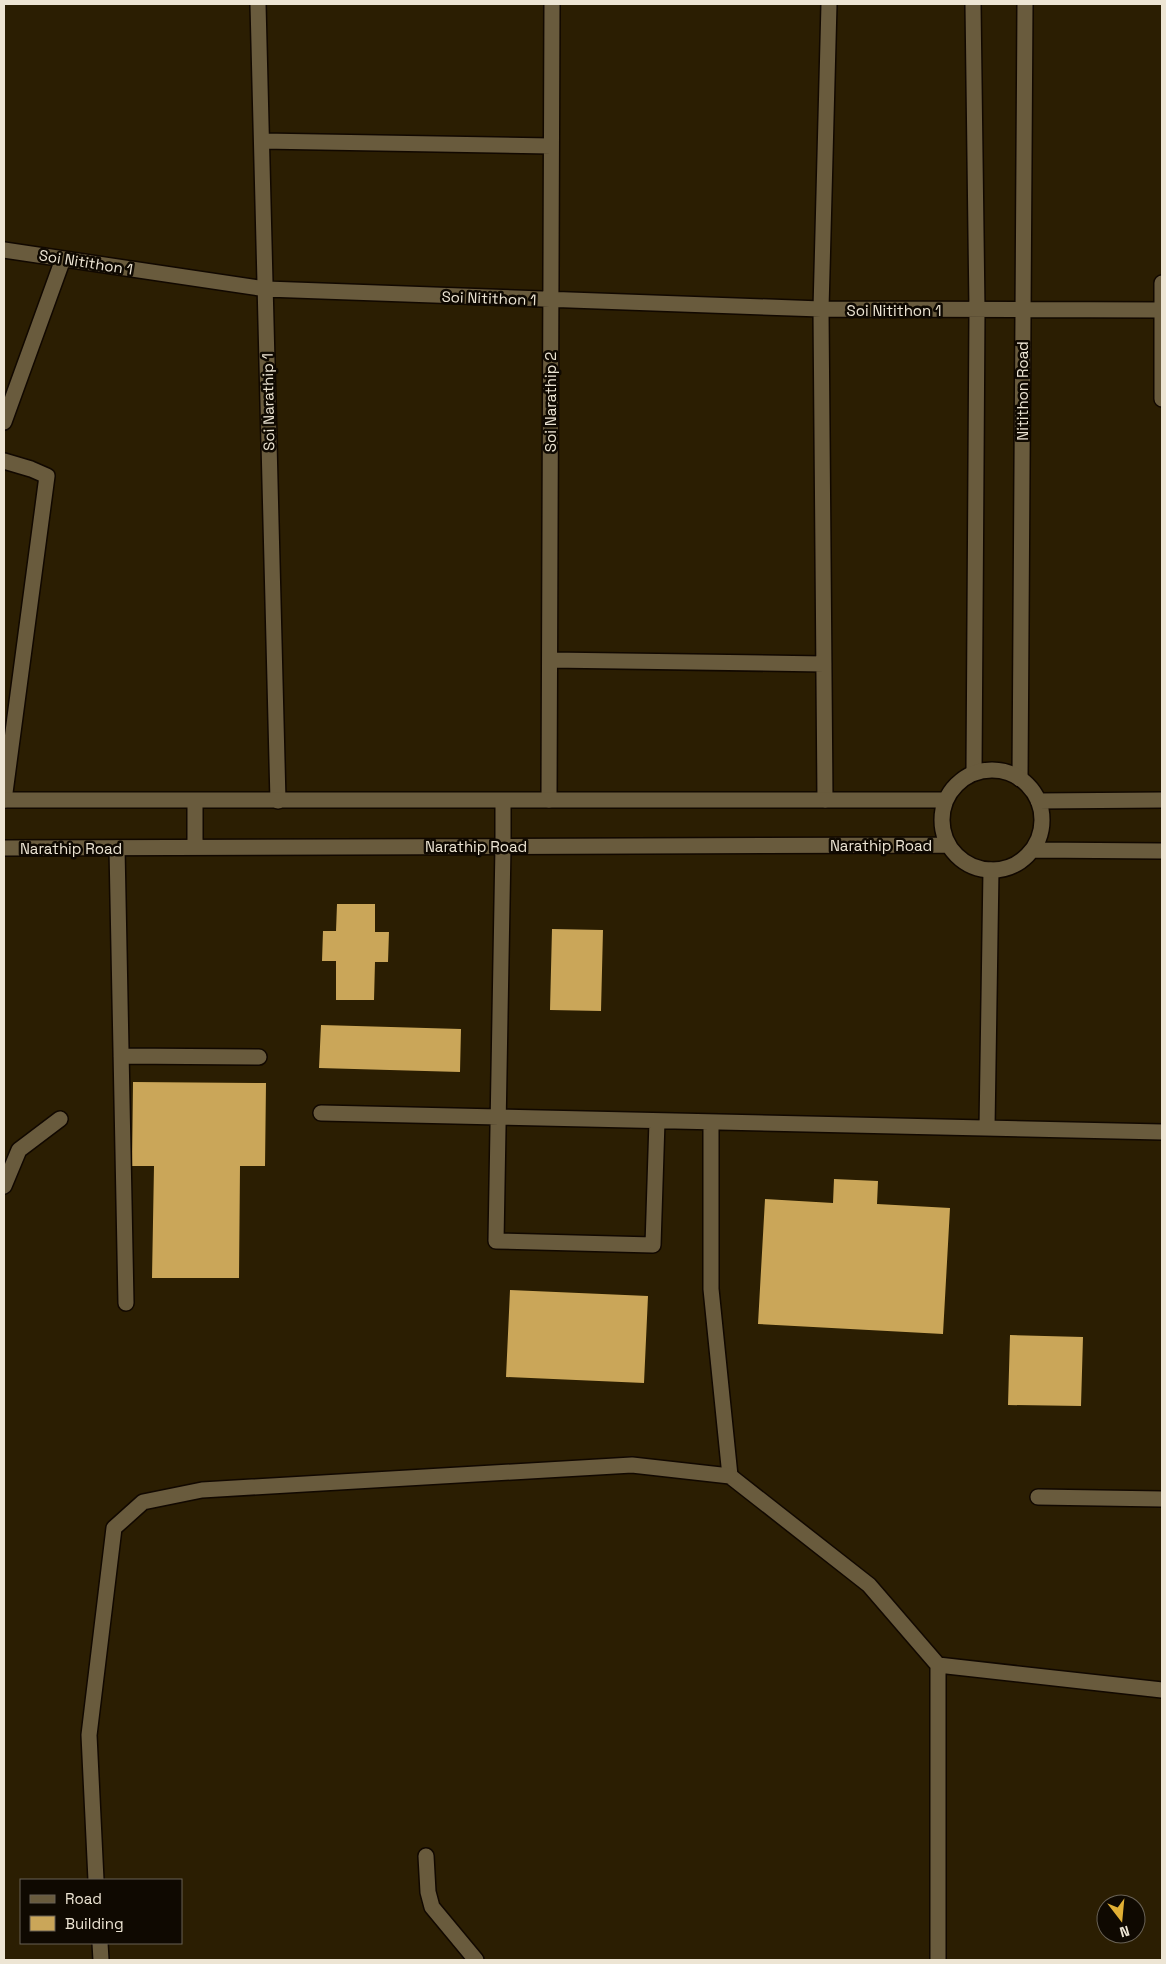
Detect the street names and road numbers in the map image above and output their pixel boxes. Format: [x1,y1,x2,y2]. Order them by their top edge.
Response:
street label: Soi Nitithon 1 [38,245,134,279]
street label: Soi Nitithon 1 [441,287,537,309]
street label: Soi Nitithon 1 [847,301,941,320]
street label: Nitithon Road [1013,341,1032,441]
street label: Soi Narathip 2 [541,352,560,452]
street label: Soi Narathip 1 [258,353,278,451]
street label: Narathip Road [830,836,932,855]
street label: Narathip Road [425,837,527,856]
street label: Narathip Road [20,839,122,858]

